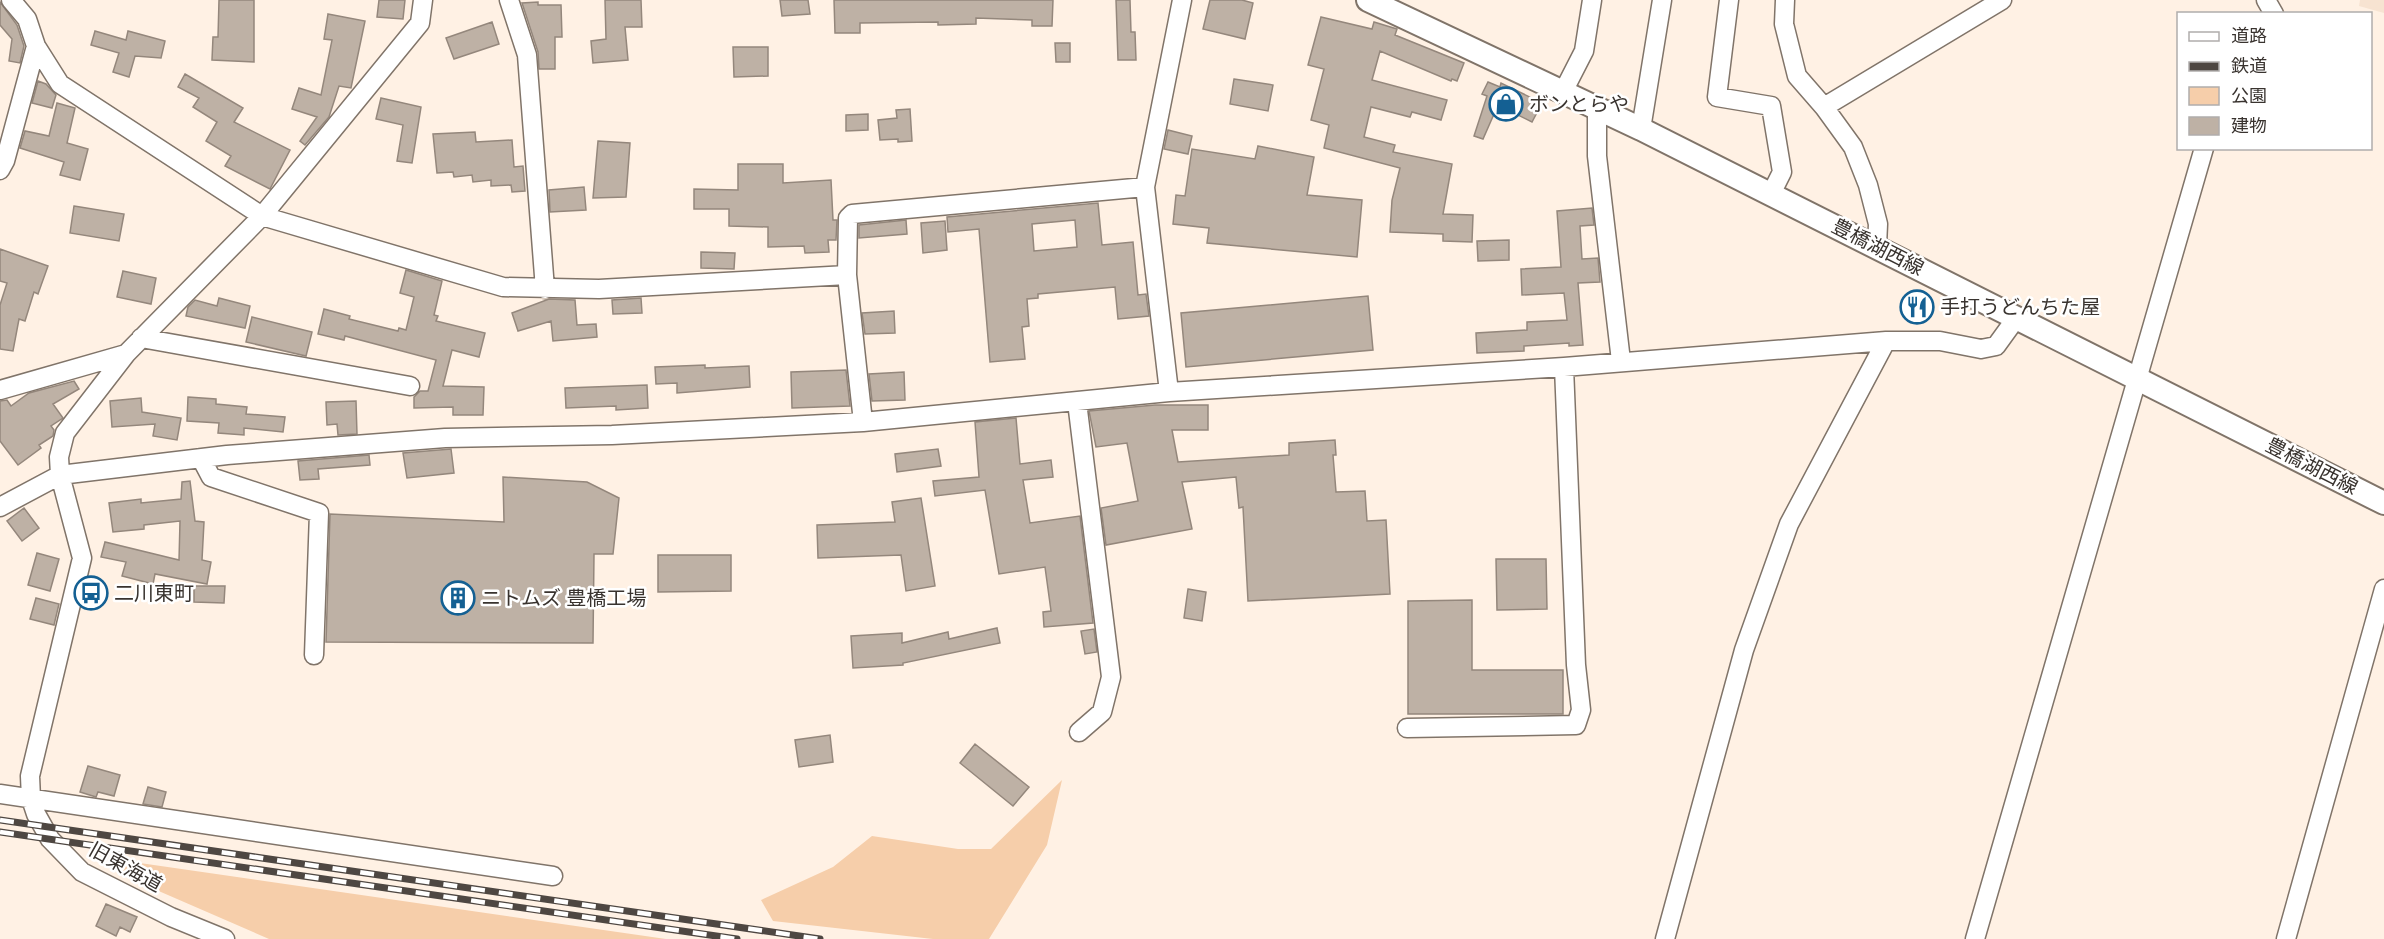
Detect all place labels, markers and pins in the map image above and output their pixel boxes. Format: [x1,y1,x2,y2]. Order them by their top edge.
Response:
shop icon: ボンとらや [1488,86,1524,122]
place label: ボンとらや [1529,92,1629,116]
restaurant icon: 手打うどんちた屋 [1899,289,1935,325]
place label: 手打うどんちた屋 [1940,295,2100,319]
bus stop icon: 二川東町 [73,575,109,611]
building icon: ニトムズ 豊橋工場 [440,580,476,616]
place label: 二川東町 [114,581,194,605]
place label: ニトムズ 豊橋工場 [481,586,646,610]

